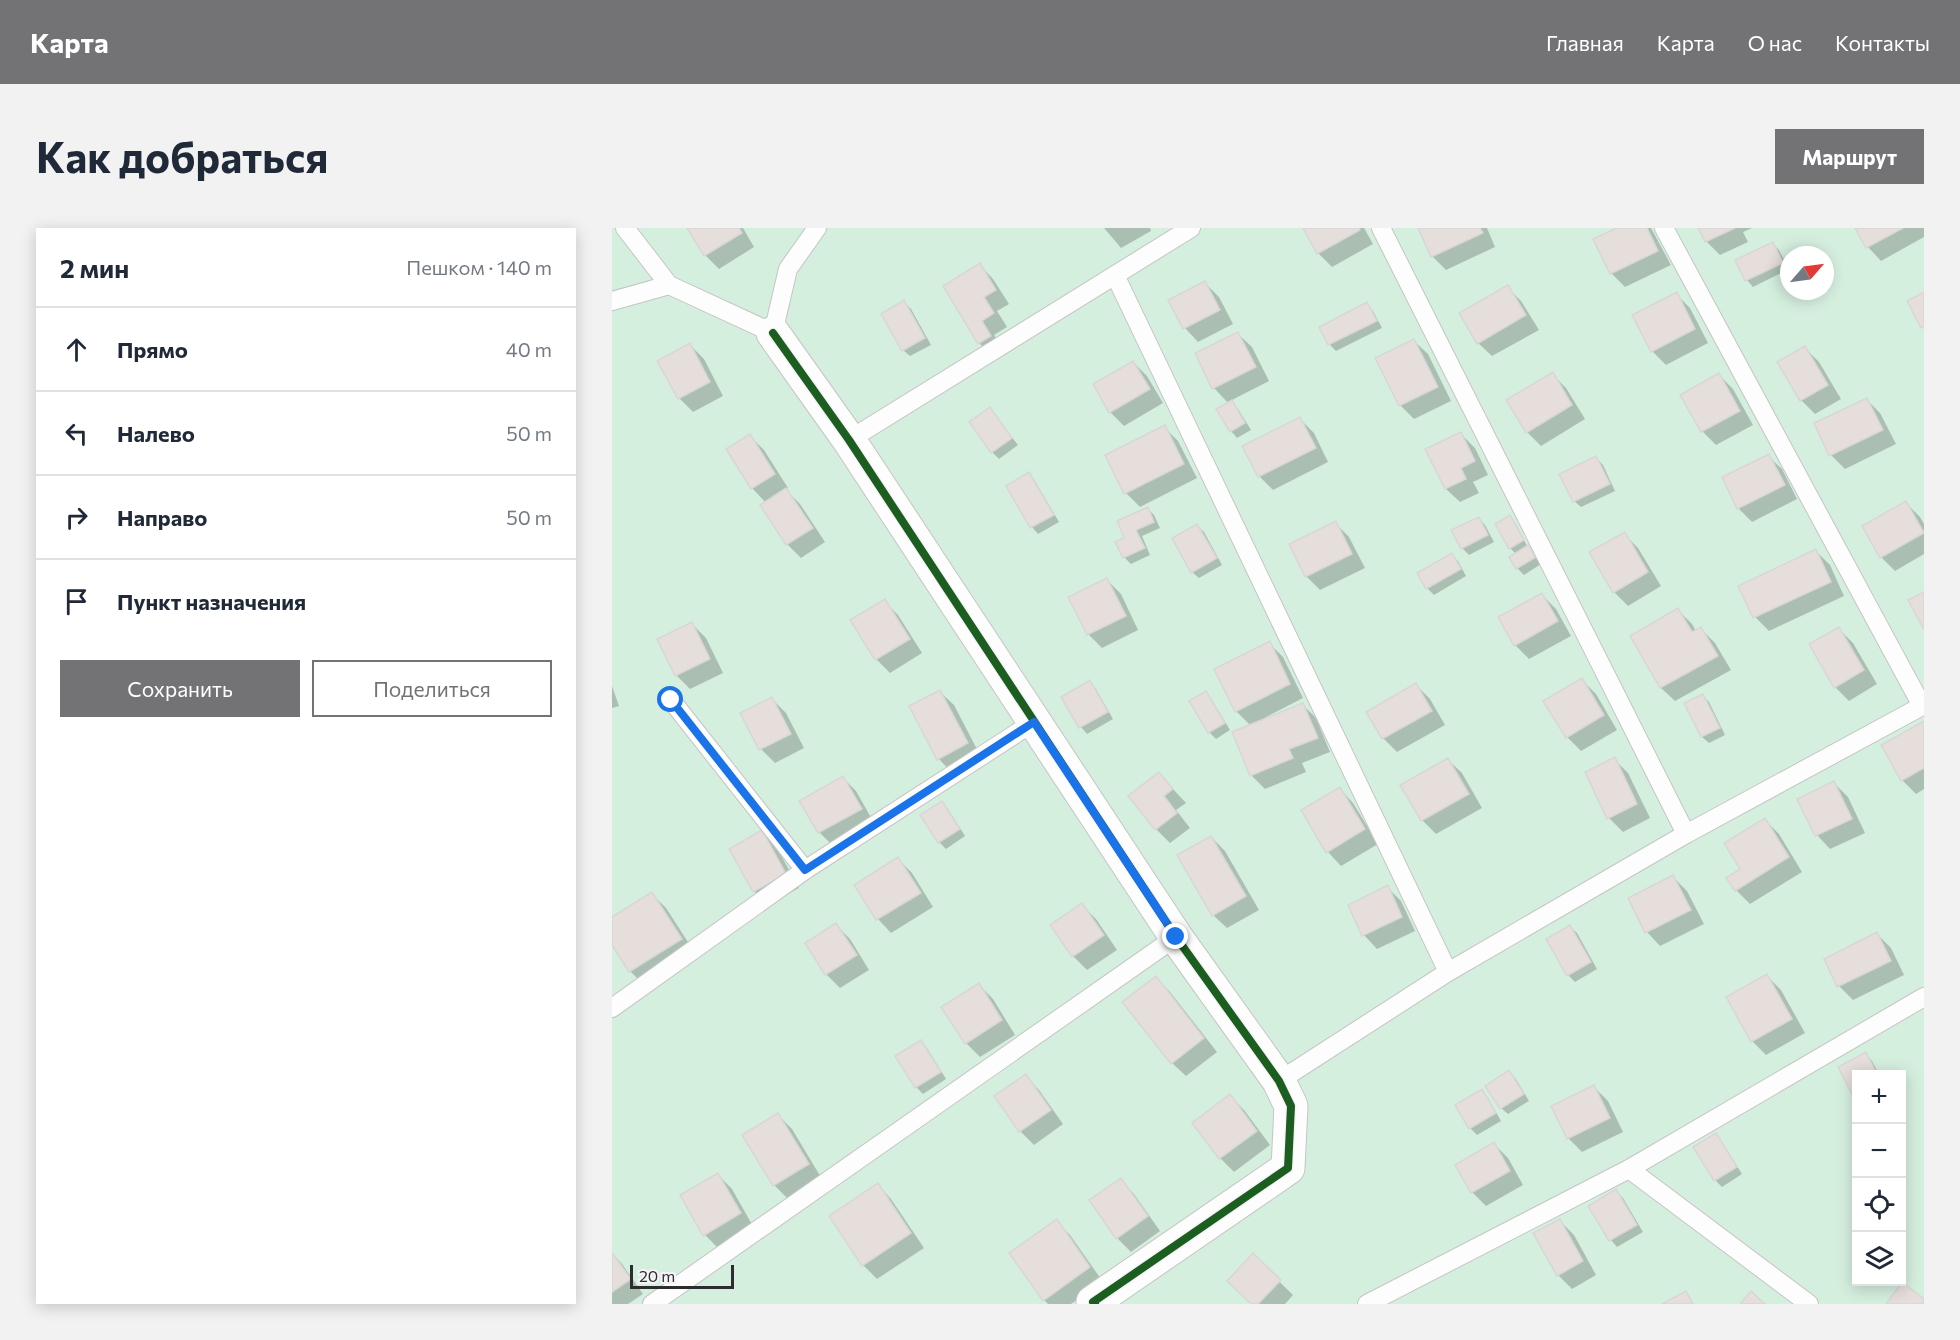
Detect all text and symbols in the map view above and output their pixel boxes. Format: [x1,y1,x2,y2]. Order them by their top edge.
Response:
text: Карта [30,25,109,59]
text: Главная [1546,30,1624,55]
text: Карта [1657,30,1715,55]
text: О нас [1748,30,1802,55]
text: Контакты [1835,30,1930,55]
button: Маршрут [1775,129,1924,184]
text: Как добраться [36,130,328,182]
north arrow [1780,246,1834,300]
text: 2 мин [60,252,129,283]
text: Пешком · 140 m [406,255,552,279]
icon: ahead [60,333,93,366]
text: Прямо [117,336,188,363]
text: 40 m [506,337,552,361]
icon: left [60,417,93,450]
text: Налево [117,420,195,447]
text: 50 m [506,421,552,445]
icon: right [60,501,93,534]
text: Направо [117,504,207,531]
text: 50 m [506,505,552,529]
icon: arrive [60,585,93,618]
text: Пункт назначения [117,588,306,615]
button: Сохранить [60,660,300,717]
button: Поделиться [312,660,552,717]
route start [657,686,683,712]
route end [1162,923,1188,949]
map controls [1852,1070,1906,1286]
button: + [1852,1070,1906,1124]
button: − [1852,1124,1906,1178]
button: locate [1852,1178,1906,1232]
button: layers [1852,1232,1906,1286]
scale bar [630,1262,734,1290]
text: 20 m [639,1266,675,1285]

